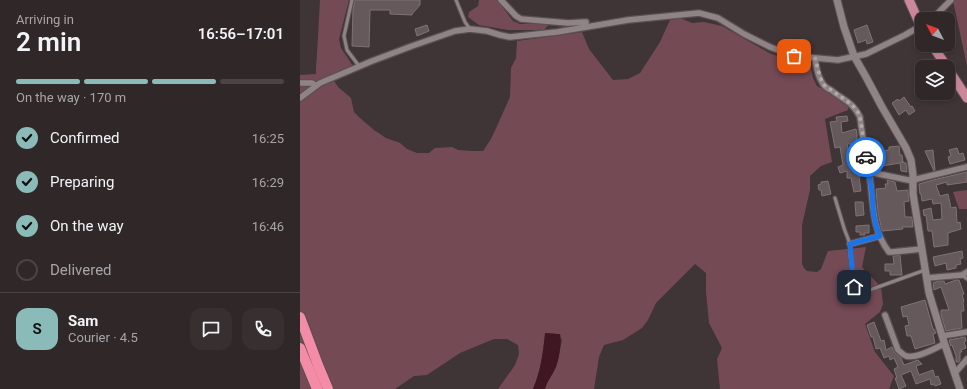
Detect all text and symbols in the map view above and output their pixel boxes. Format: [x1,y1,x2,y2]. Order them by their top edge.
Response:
text: Arriving in [16,12,74,27]
north arrow [915,12,955,52]
map controls [915,12,955,100]
text: 16:56–17:01 [198,25,284,43]
text: 2 min [16,27,81,57]
pin [777,39,811,73]
icon: bag [783,45,805,67]
button: layers [915,60,955,100]
text: On the way · 170 m [16,90,126,105]
icon: check [16,127,38,149]
text: Confirmed [50,129,120,147]
text: 16:25 [252,131,284,146]
courier [846,137,886,177]
icon: car [855,146,877,168]
icon: check [16,171,38,193]
text: Preparing [50,173,114,191]
text: 16:29 [252,175,284,190]
icon: check [16,215,38,237]
text: On the way [50,217,124,235]
text: 16:46 [252,219,284,234]
text: Delivered [50,261,112,279]
pin [837,270,871,304]
icon: home [843,276,865,298]
button: chat [190,308,232,350]
button: phone [242,308,284,350]
text: Sam [68,312,98,330]
text: S [32,320,42,338]
text: Courier · 4.5 [68,330,138,345]

